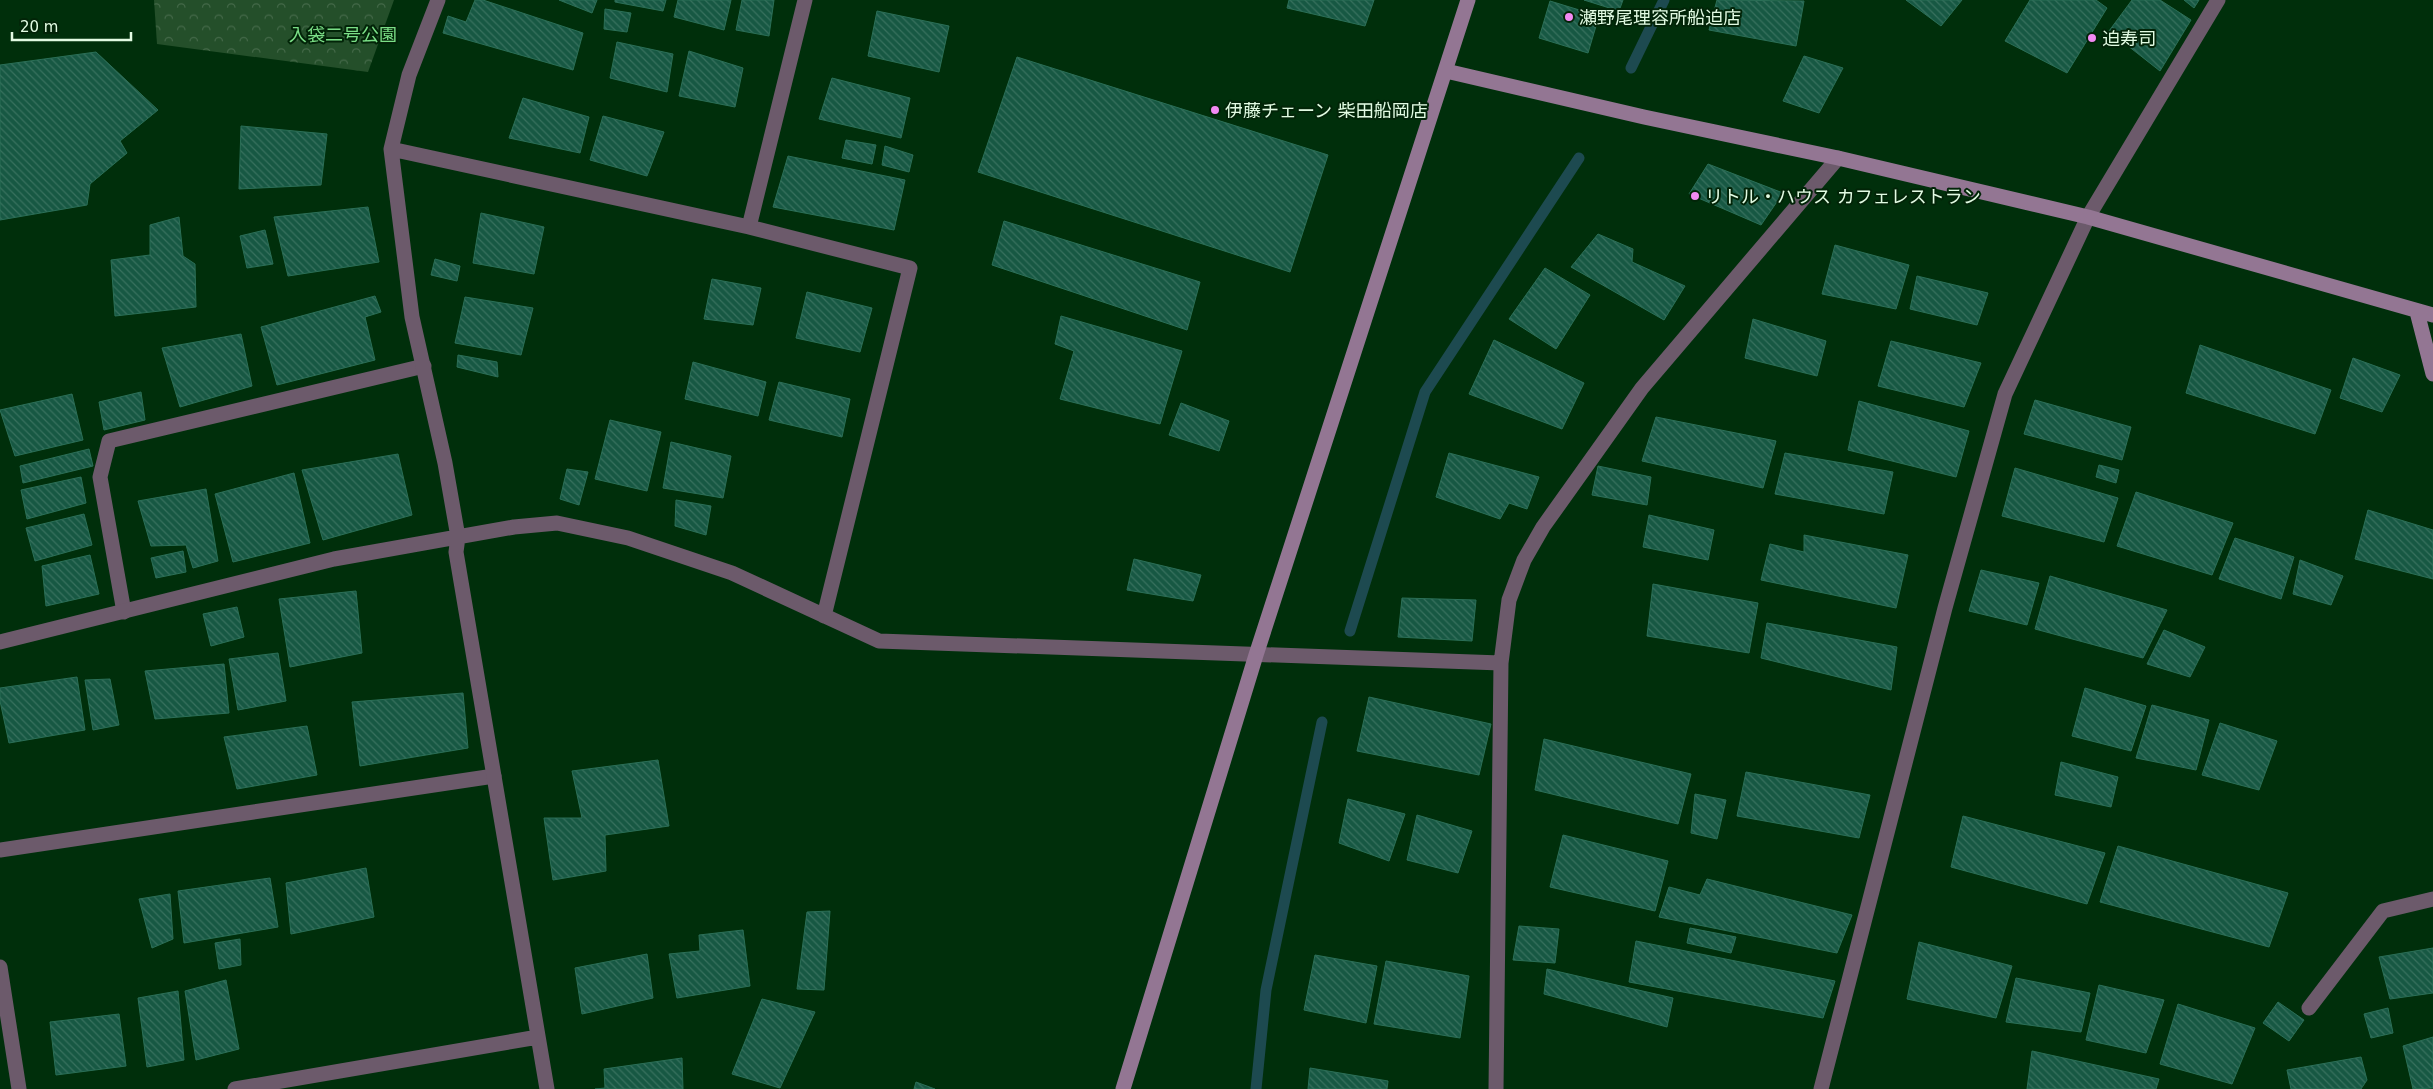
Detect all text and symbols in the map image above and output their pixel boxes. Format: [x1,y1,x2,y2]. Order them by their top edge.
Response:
place label: 瀬野尾理容所船迫店 [1579,7,1741,28]
scale bar [12,10,131,42]
marker: 瀬野尾理容所船迫店 [1563,11,1575,23]
text: 20 m [20,18,58,36]
park label: 入袋二号公園 [289,24,397,45]
place label: 迫寿司 [2102,28,2156,49]
marker: 迫寿司 [2086,32,2098,44]
place label: 伊藤チェーン 柴田船岡店 [1225,100,1428,121]
marker: 伊藤チェーン 柴田船岡店 [1209,104,1221,116]
place label: リトル・ハウス カフェレストラン [1705,186,1981,207]
marker: リトル・ハウス カフェレストラン [1689,190,1701,202]

